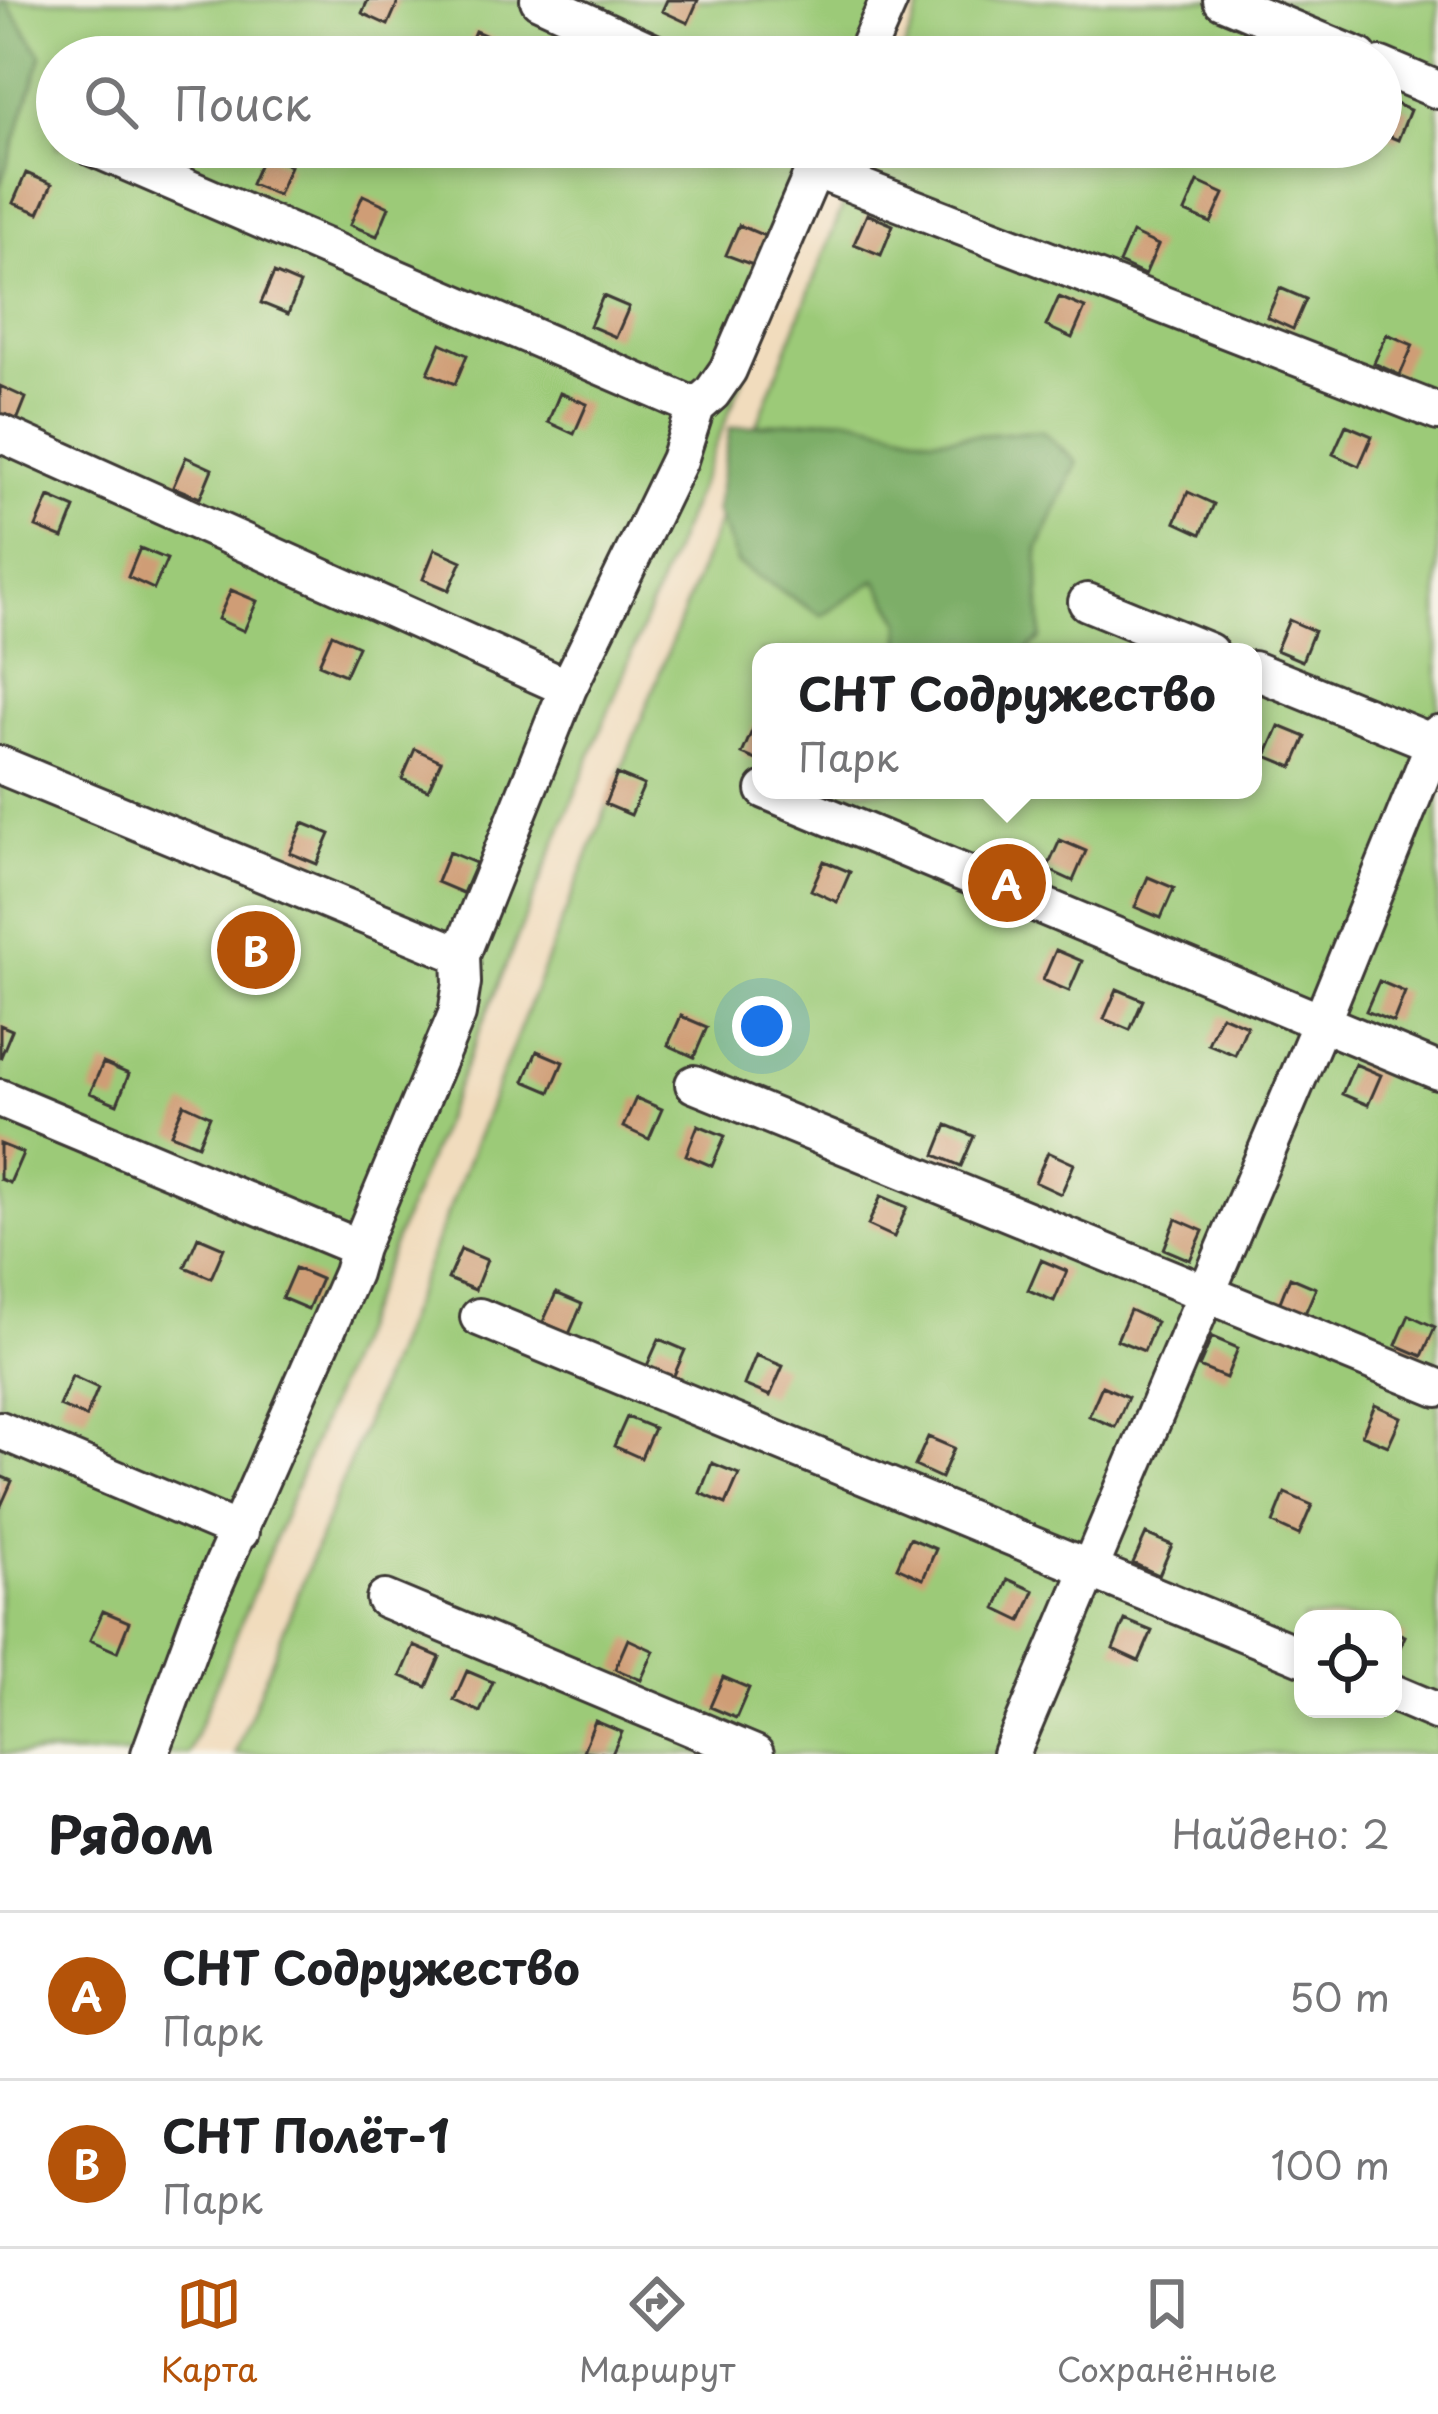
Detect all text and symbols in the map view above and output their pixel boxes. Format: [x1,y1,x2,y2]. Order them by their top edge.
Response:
search box [36,36,1402,168]
text: Поиск [174,68,311,136]
icon: search [78,69,144,135]
popup [752,643,1262,799]
text: СНТ Содружество [798,658,1216,726]
text: Парк [798,726,899,785]
pin: A [968,838,1046,928]
pin: B [217,905,295,995]
your location [732,996,792,1056]
map controls [1294,1610,1402,1718]
button: locate [1294,1610,1402,1718]
text: Рядом [48,1794,214,1871]
text: Найдено: 2 [1171,1803,1390,1862]
text: СНТ Содружество [162,1932,580,2000]
text: A [72,1966,102,2025]
text: 50 m [1289,1966,1390,2025]
text: Парк [162,2000,263,2059]
text: СНТ Полёт-1 [162,2100,449,2168]
text: B [74,2134,100,2193]
text: 100 m [1271,2134,1390,2193]
text: Парк [162,2168,263,2227]
tab: Карта [161,2271,258,2393]
tab: Маршрут [579,2271,735,2393]
tab: Сохранённые [1057,2271,1277,2393]

